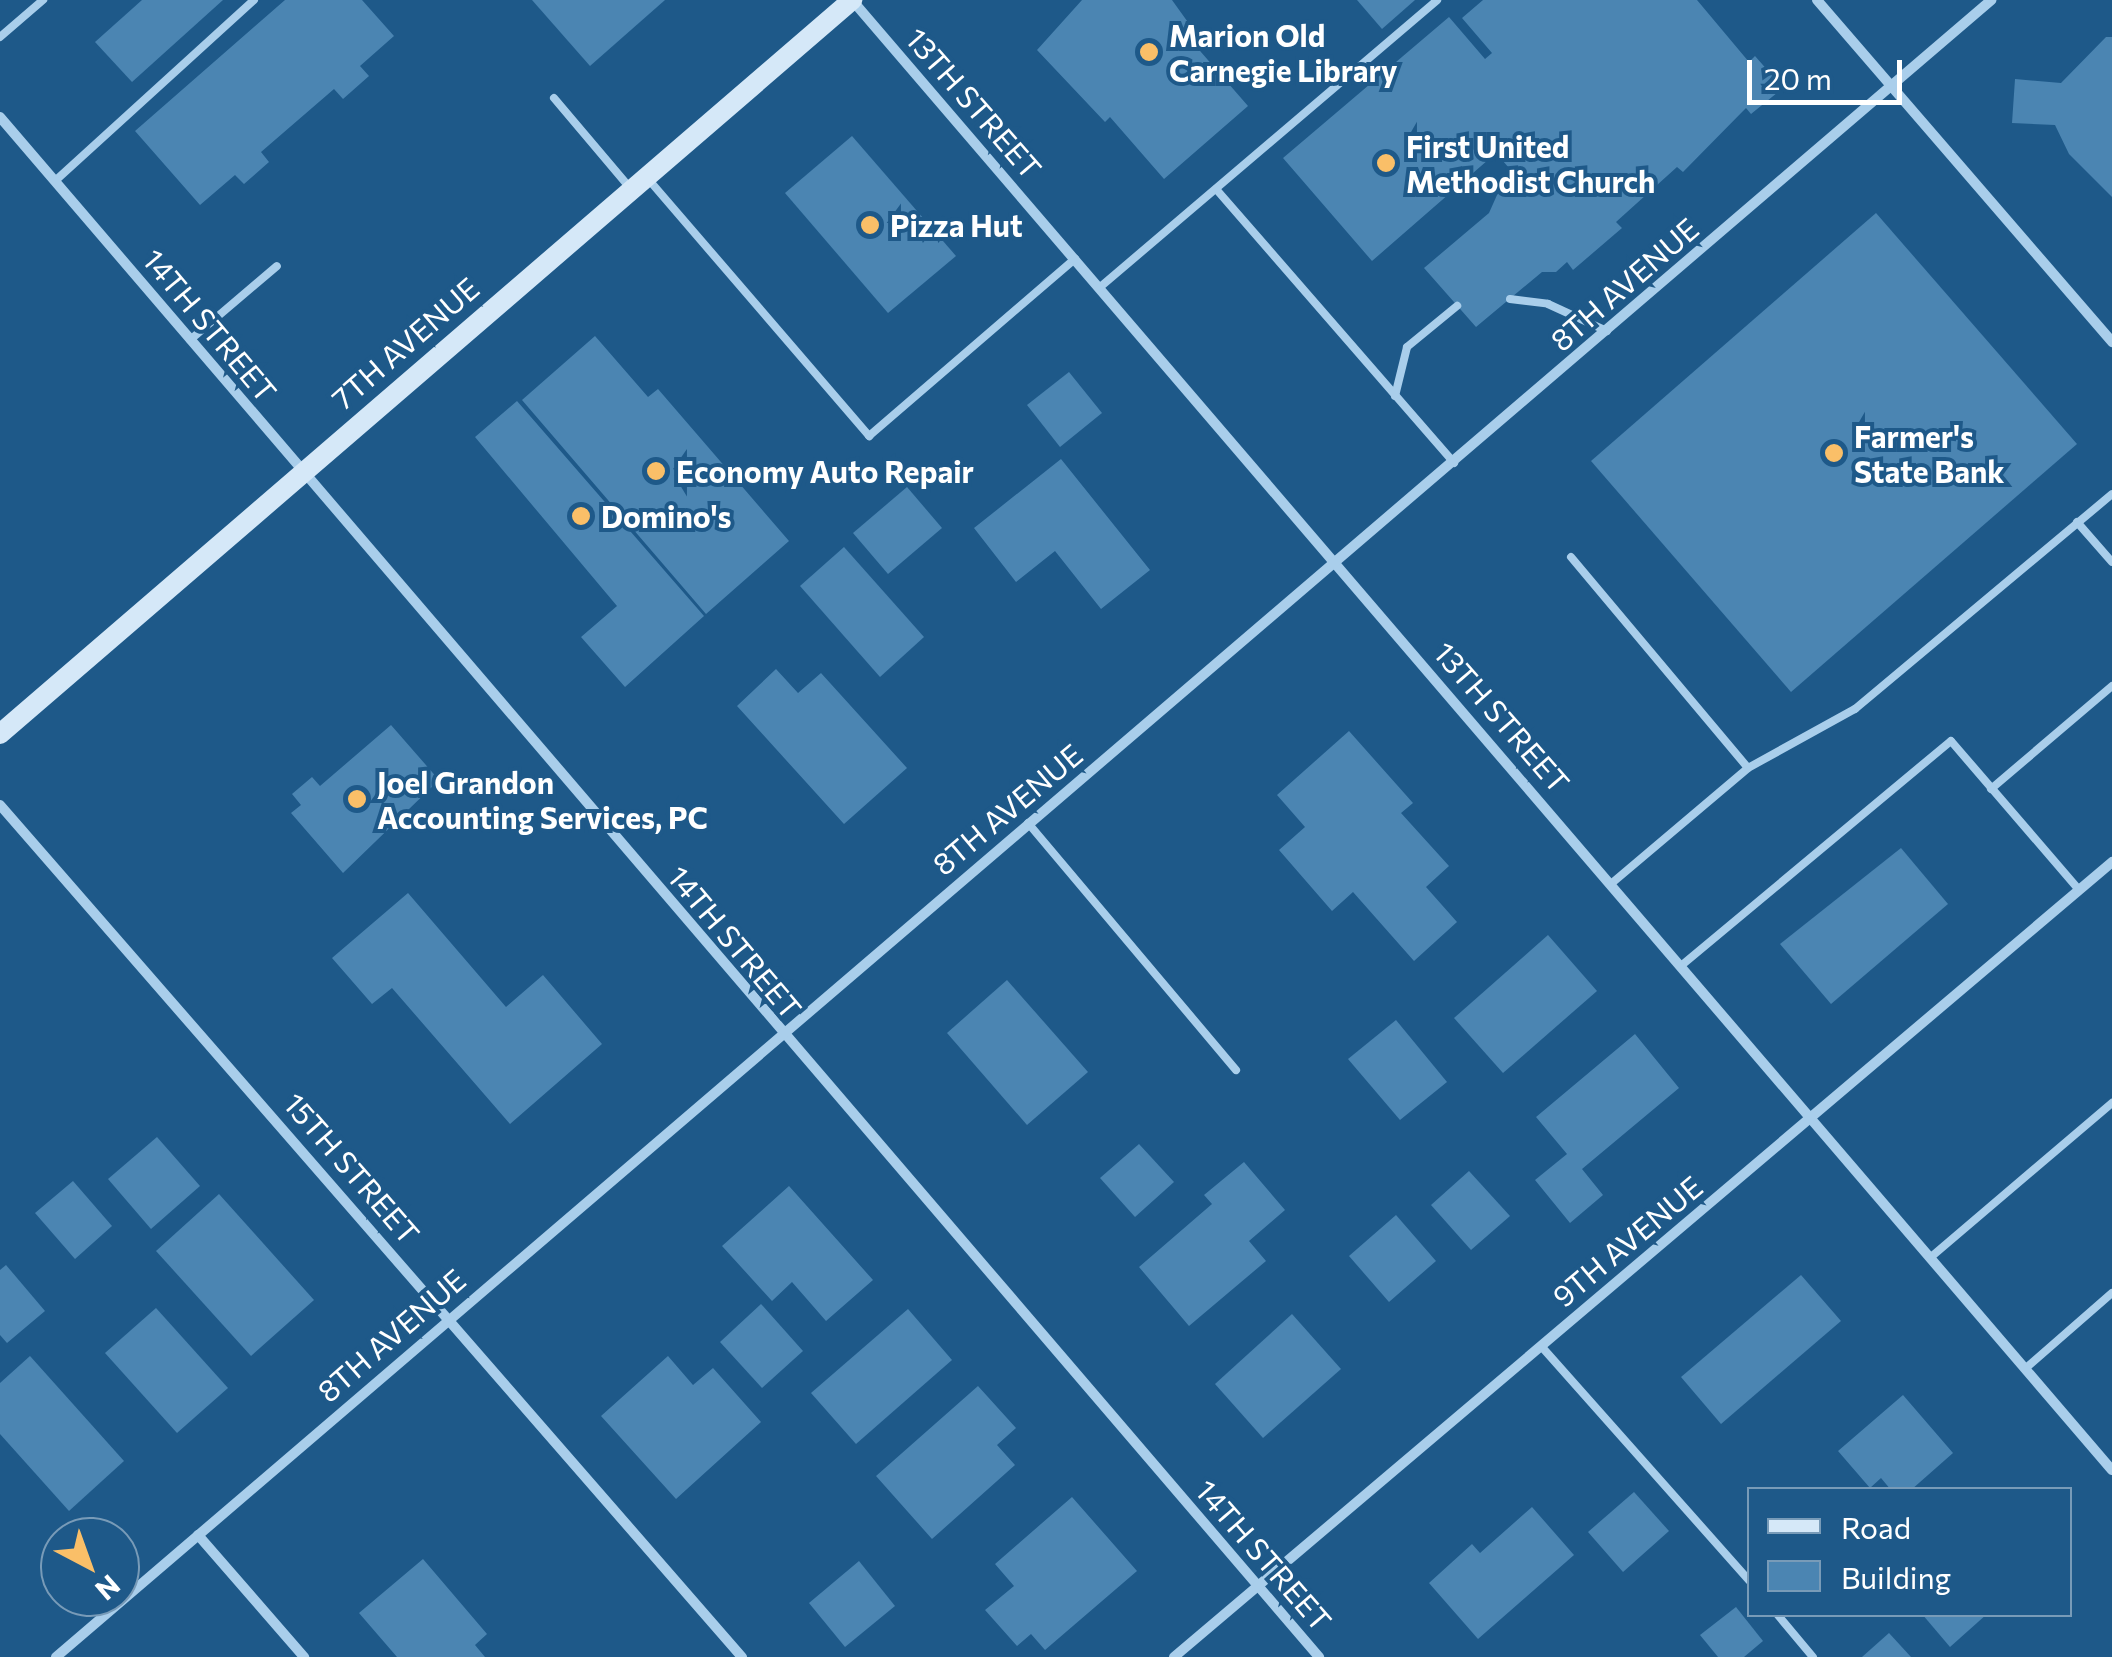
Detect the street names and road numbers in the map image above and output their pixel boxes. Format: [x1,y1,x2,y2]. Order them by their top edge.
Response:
street label: 13TH STREET [899,20,1049,186]
street label: 8TH AVENUE [1543,210,1705,358]
street label: 14TH STREET [136,241,284,409]
street label: 7TH AVENUE [324,270,486,416]
street label: 13TH STREET [1427,634,1577,800]
street label: 8TH AVENUE [925,736,1089,882]
street label: 14TH STREET [661,858,809,1026]
street label: 15TH STREET [277,1085,427,1251]
street label: 9TH AVENUE [1545,1168,1709,1314]
street label: 8TH AVENUE [310,1261,472,1409]
street label: 14TH STREET [1189,1472,1339,1638]

